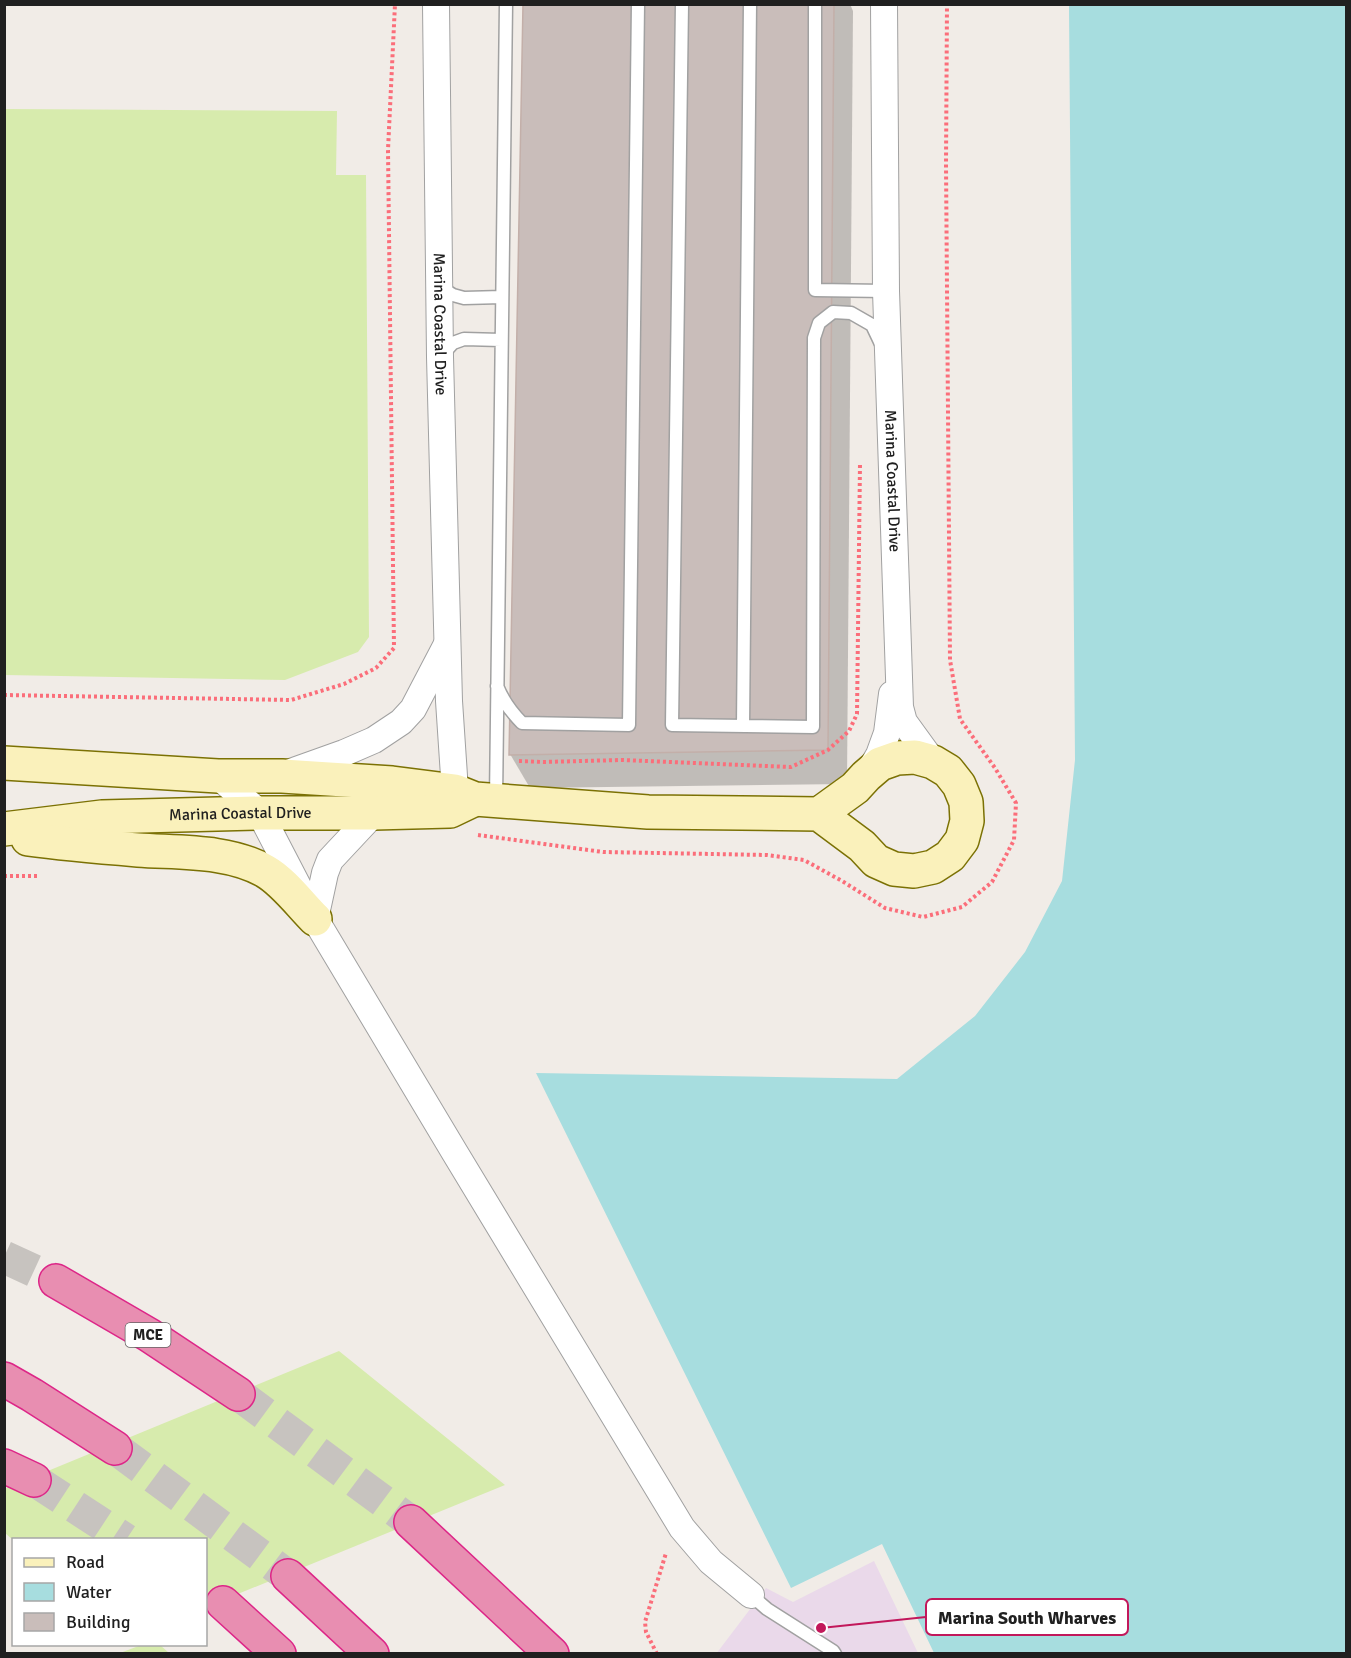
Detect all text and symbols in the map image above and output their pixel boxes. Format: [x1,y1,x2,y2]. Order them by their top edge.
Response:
street label: Marina Coastal Drive [429,253,451,396]
street label: Marina Coastal Drive [880,409,905,553]
street label: Marina Coastal Drive [169,803,312,825]
road number: MCE [126,1323,170,1347]
legend [12,1538,207,1646]
text: Road [66,1551,105,1573]
text: Water [66,1581,112,1603]
callout: Marina South Wharves [926,1599,1128,1635]
text: Marina South Wharves [938,1607,1116,1629]
text: Building [66,1611,130,1633]

